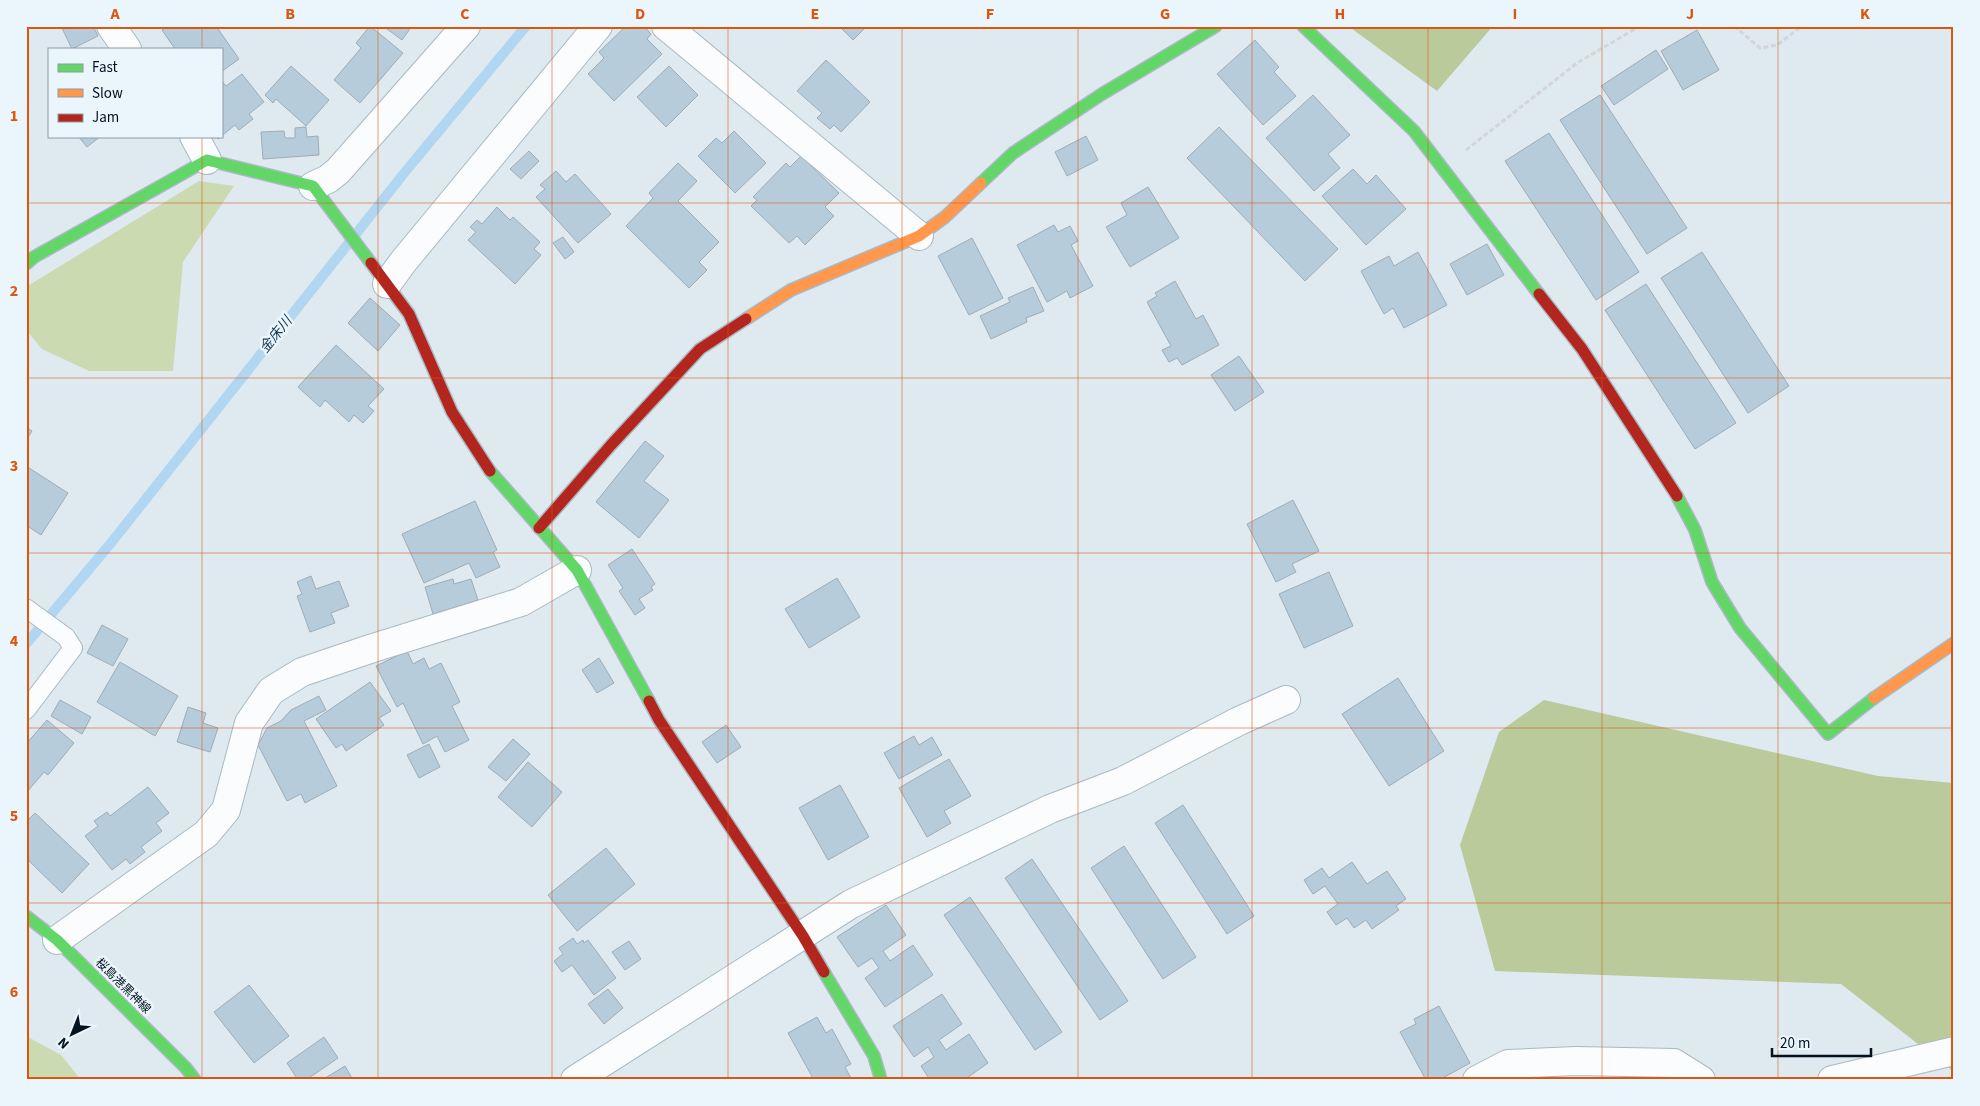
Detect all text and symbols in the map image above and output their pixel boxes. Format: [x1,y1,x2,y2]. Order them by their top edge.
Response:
text: A [109,3,120,25]
text: B [285,3,295,25]
text: C [460,3,470,25]
text: D [635,3,645,25]
text: E [811,3,819,25]
text: F [986,3,994,25]
text: G [1160,3,1170,25]
text: H [1335,3,1345,25]
text: I [1513,3,1517,25]
text: J [1686,3,1694,25]
text: K [1860,3,1870,25]
legend [48,48,222,138]
text: Fast [92,57,118,78]
text: Slow [92,83,123,104]
text: 1 [10,105,18,127]
text: Jam [92,107,119,128]
text: 2 [10,280,18,302]
water label: 金床川 [255,311,298,358]
text: 3 [10,455,18,477]
text: 4 [10,630,19,652]
text: 5 [10,805,18,827]
street label: 桜島港黒神線 [92,955,154,1017]
text: 6 [10,981,18,1003]
north arrow [48,1008,98,1058]
scale bar [1772,1026,1871,1058]
text: N [54,1032,74,1053]
text: 20 m [1780,1033,1810,1054]

